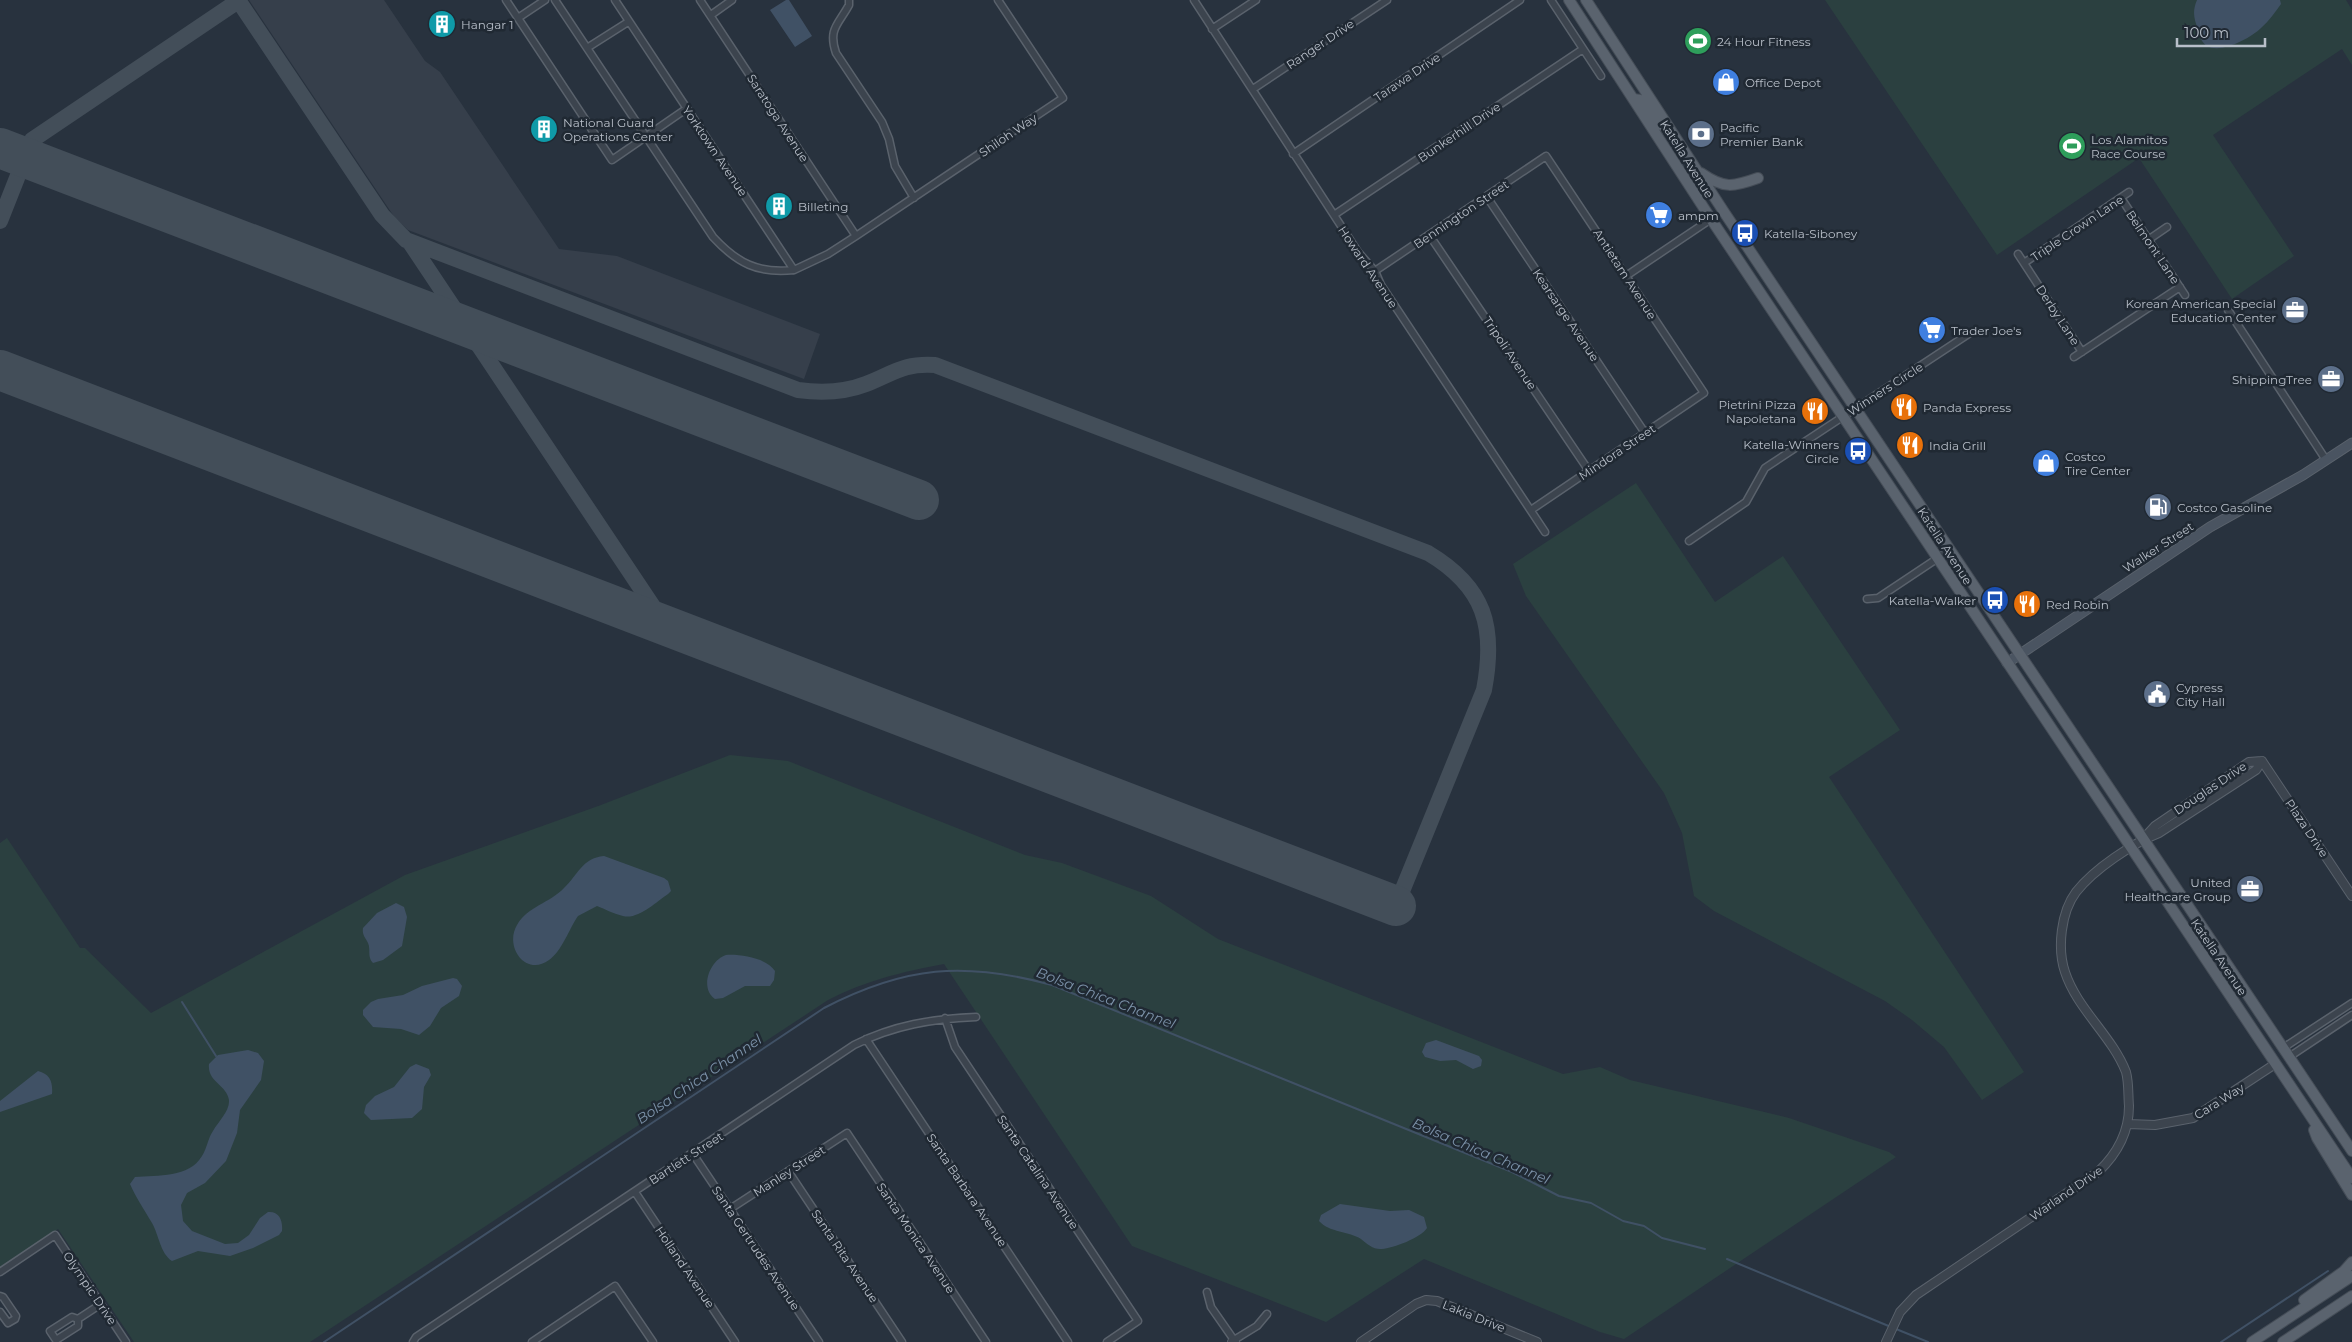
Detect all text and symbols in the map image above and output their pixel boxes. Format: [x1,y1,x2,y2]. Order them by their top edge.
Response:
building icon: Hangar 1 [427,9,457,39]
scale bar [2177,15,2264,47]
street label: Ranger Drive [1283,16,1357,72]
place label: Hangar 1 [461,17,514,32]
text: 100 m [2184,23,2229,42]
sports icon: 24 Hour Fitness [1683,26,1713,56]
place label: 24 Hour Fitness [1717,34,1811,49]
street label: Tarawa Drive [1371,49,1443,105]
shop icon: Office Depot [1711,67,1741,97]
street label: Saratoga Avenue [744,71,812,165]
place label: Office Depot [1745,75,1821,90]
street label: Bunkerhill Drive [1415,99,1503,165]
street label: Yorktown Avenue [679,103,751,199]
street label: Shiloh Way [976,110,1040,160]
building icon: National Guard Operations Center [529,114,559,144]
place label: National Guard Operations Center [563,115,673,144]
street label: Katella Avenue [1657,117,1717,201]
bank icon: Pacific Premier Bank [1686,119,1716,149]
place label: Pacific Premier Bank [1720,120,1804,149]
sports icon: Los Alamitos Race Course [2057,131,2087,161]
place label: Los Alamitos Race Course [2091,132,2167,161]
street label: Bennington Street [1410,176,1512,251]
building icon: Billeting [764,191,794,221]
street label: Triple Crown Lane [2028,192,2126,264]
place label: Billeting [798,199,848,214]
supermarket icon: ampm [1644,200,1674,230]
street label: Belmont Lane [2123,207,2183,287]
place label: ampm [1678,208,1719,223]
bus stop icon: Katella-Siboney [1730,218,1760,248]
street label: Howard Avenue [1335,223,1401,311]
street label: Antietam Avenue [1590,226,1660,322]
place label: Katella-Siboney [1764,226,1858,241]
street label: Kearsarge Avenue [1529,266,1603,364]
street label: Derby Lane [2033,282,2083,348]
office icon: Korean American Special Education Center [2280,295,2310,325]
place label: Korean American Special Education Center [2126,296,2276,325]
street label: Tripoli Avenue [1480,313,1540,393]
supermarket icon: Trader Joe's [1917,315,1947,345]
place label: Trader Joe's [1951,323,2021,338]
street label: Winners Circle [1844,359,1926,419]
office icon: ShippingTree [2316,364,2346,394]
place label: ShippingTree [2232,372,2312,387]
restaurant icon: Panda Express [1889,392,1919,422]
restaurant icon: Pietrini Pizza Napoletana [1800,396,1830,426]
place label: Pietrini Pizza Napoletana [1718,397,1796,426]
place label: Panda Express [1923,400,2011,415]
street label: Mindora Street [1576,421,1658,483]
restaurant icon: India Grill [1895,430,1925,460]
bus stop icon: Katella-Winners Circle [1843,436,1873,466]
place label: Katella-Winners Circle [1743,437,1839,466]
place label: India Grill [1929,438,1986,453]
shop icon: Costco Tire Center [2031,448,2061,478]
place label: Costco Tire Center [2065,449,2131,478]
fuel station icon: Costco Gasoline [2143,492,2173,522]
place label: Costco Gasoline [2177,500,2272,515]
street label: Katella Avenue [1914,504,1976,588]
street label: Walker Street [2120,518,2196,575]
bus stop icon: Katella-Walker [1980,585,2010,615]
restaurant icon: Red Robin [2012,589,2042,619]
place label: Katella-Walker [1889,593,1976,608]
place label: Red Robin [2046,597,2109,612]
public building icon: Cypress City Hall [2142,679,2172,709]
place label: Cypress City Hall [2176,680,2225,709]
street label: Douglas Drive [2171,758,2249,818]
street label: Plaza Drive [2282,796,2332,860]
office icon: United Healthcare Group [2235,874,2265,904]
place label: United Healthcare Group [2124,875,2231,904]
street label: Katella Avenue [2188,916,2250,998]
water label: Bolsa Chica Channel [1034,963,1178,1033]
water label: Bolsa Chica Channel [633,1030,765,1128]
street label: Cara Way [2191,1080,2247,1122]
street label: Santa Catalina Avenue [994,1112,1082,1232]
water label: Bolsa Chica Channel [1410,1114,1553,1188]
street label: Bartlett Street [646,1128,726,1188]
street label: Santa Barbara Avenue [924,1131,1010,1249]
street label: Manley Street [750,1142,828,1200]
street label: Warland Drive [2027,1162,2105,1224]
street label: Santa Monica Avenue [873,1180,959,1296]
street label: Santa Gertrudes Avenue [709,1183,803,1313]
street label: Santa Rita Avenue [808,1206,882,1306]
street label: Holland Avenue [652,1223,718,1311]
street label: Olympic Drive [60,1248,120,1328]
street label: Lakia Drive [1440,1297,1508,1335]

